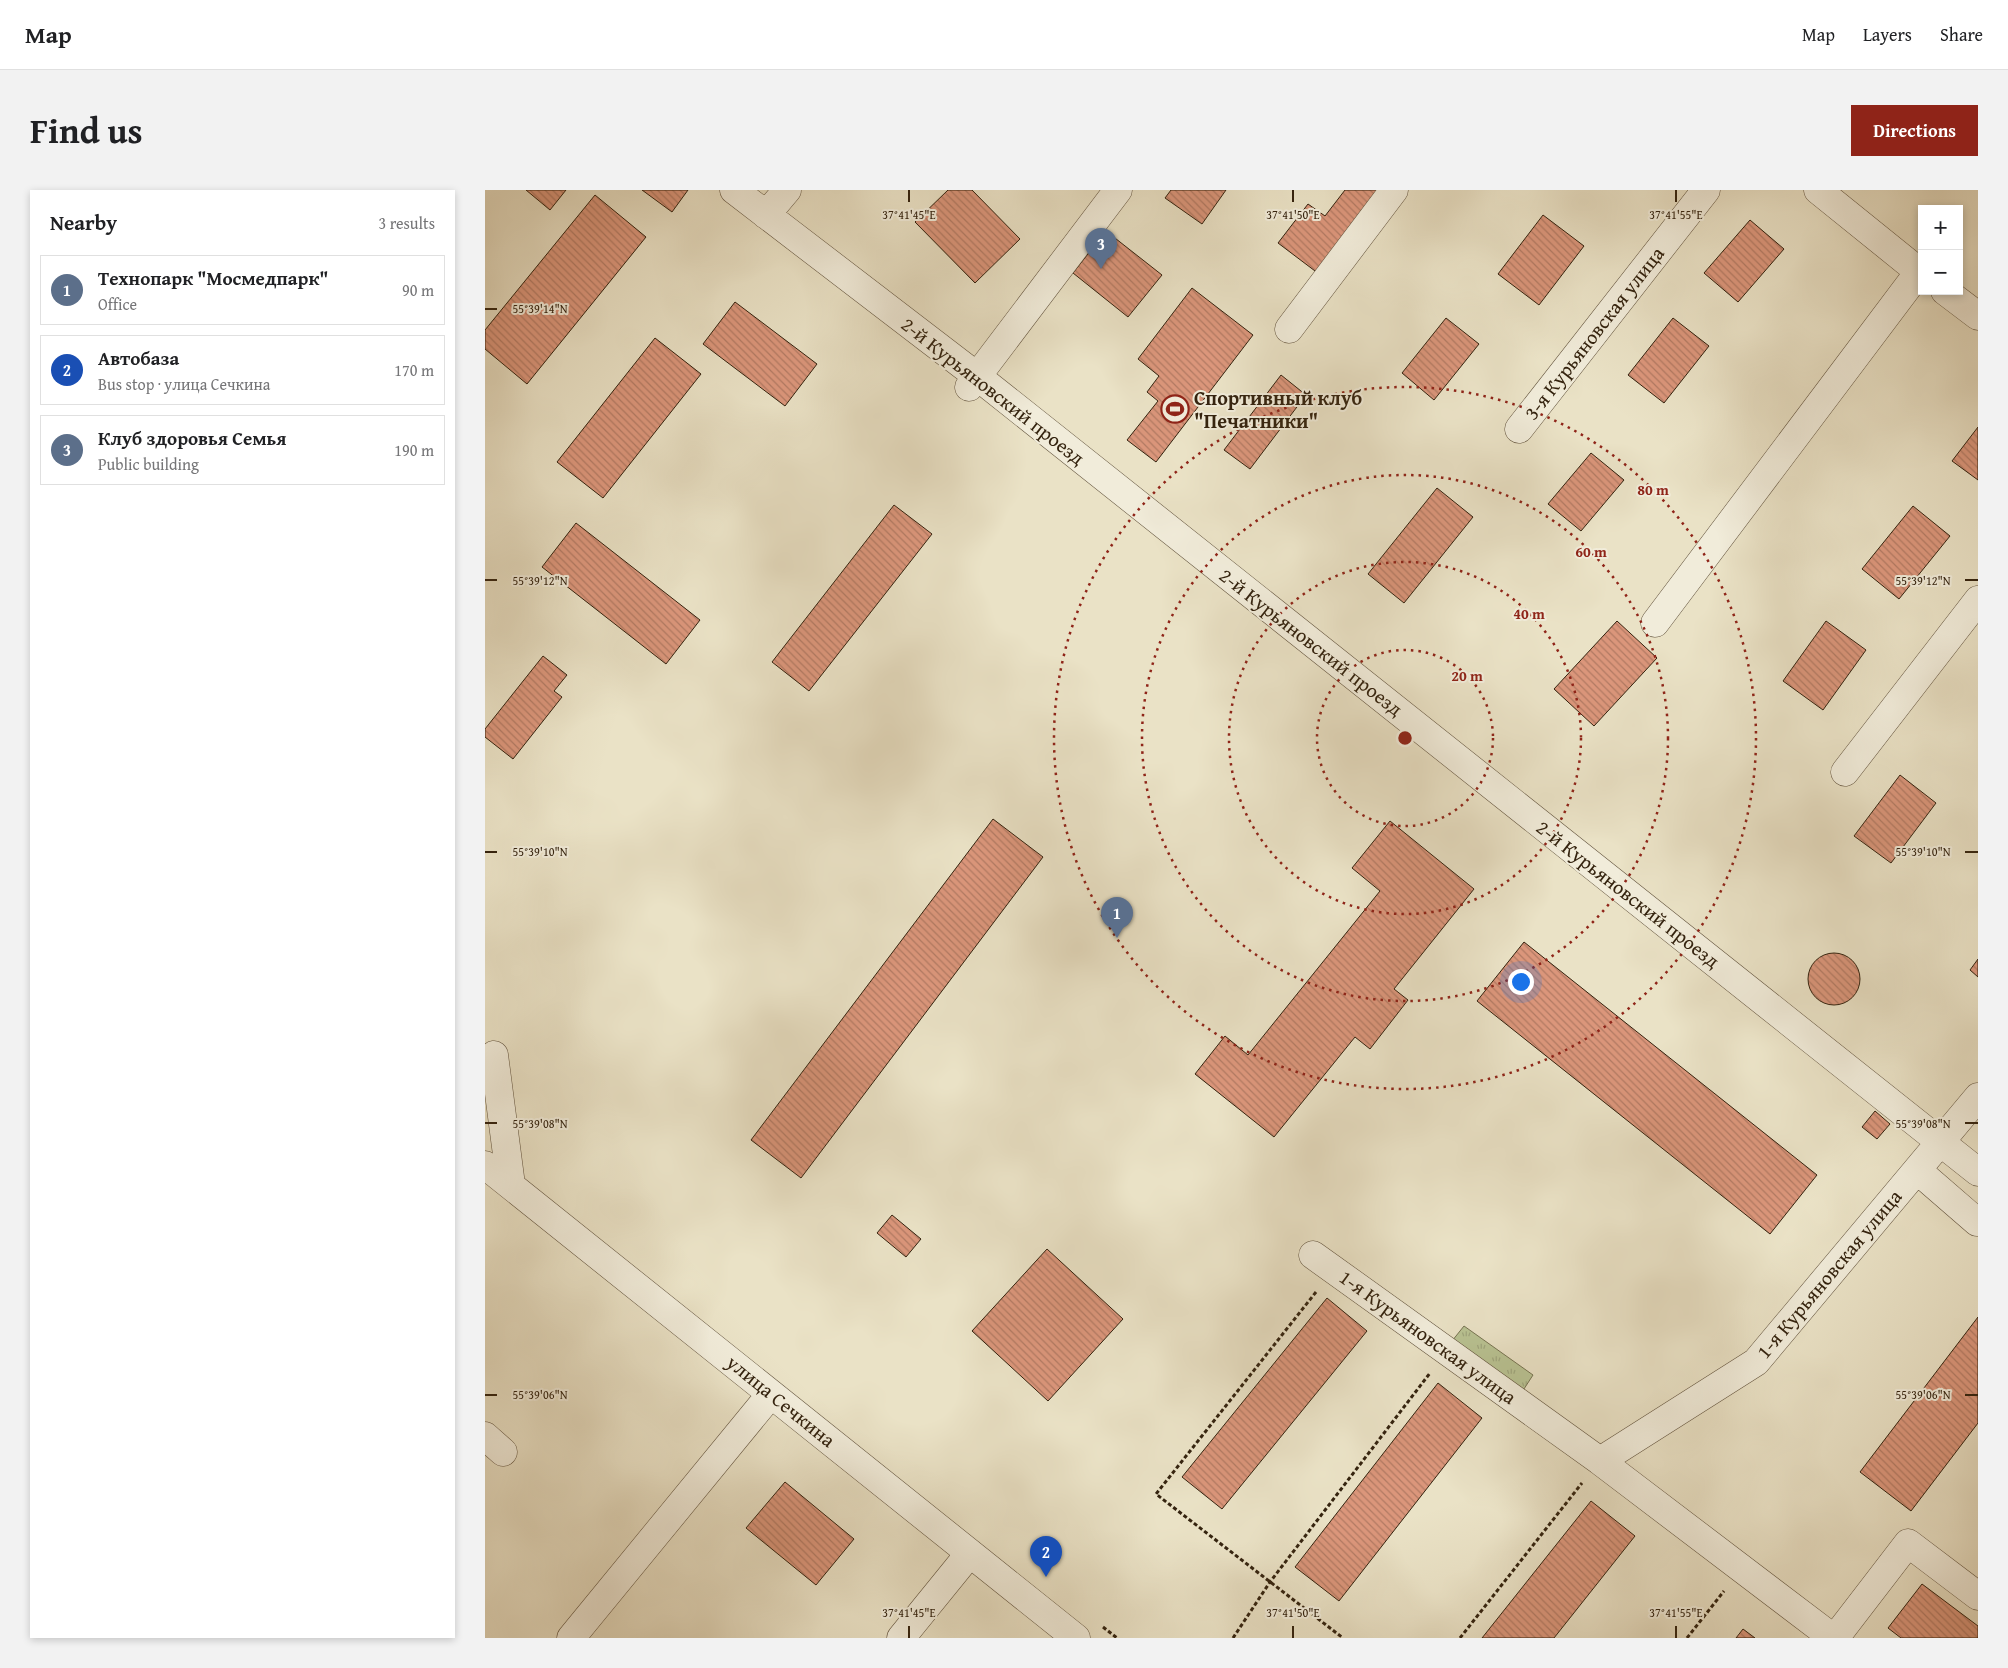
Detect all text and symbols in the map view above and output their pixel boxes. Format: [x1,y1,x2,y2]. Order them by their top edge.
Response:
text: Map [25,17,72,52]
text: Map [1802,21,1835,48]
text: Layers [1863,21,1912,48]
text: Share [1940,21,1983,48]
text: Find us [30,105,143,156]
button: Directions [1851,105,1978,156]
map controls [1918,205,1963,295]
button: + [1918,205,1963,250]
text: 37°41'45"E [882,206,936,223]
text: 37°41'50"E [1266,206,1320,223]
text: 37°41'55"E [1649,206,1703,223]
text: Nearby [50,207,117,238]
text: 3 results [378,211,435,235]
pin: 3 [1085,228,1117,269]
street label: 3-я Курьяновская улица [1517,240,1671,425]
button: − [1918,250,1963,295]
text: Технопарк "Мосмедпарк" [98,264,329,292]
text: 1 [63,278,71,302]
text: 90 m [402,278,434,302]
text: Office [98,292,137,316]
text: 55°39'14"N [512,300,568,317]
street label: 2-й Курьяновский проезд [895,310,1091,472]
text: Автобаза [98,344,179,372]
text: 2 [63,358,71,382]
text: 170 m [394,358,434,382]
text: Bus stop · улица Сечкина [98,372,270,396]
place label: Спортивный клуб "Печатники" [1194,383,1362,435]
sports icon: Спортивный клуб "Печатники" [1160,394,1190,424]
text: Клуб здоровья Семья [98,424,286,452]
text: 3 [63,438,71,462]
text: 190 m [394,438,434,462]
text: Public building [98,452,199,476]
text: 80 m [1637,479,1669,500]
text: 60 m [1575,541,1607,562]
street label: 2-й Курьяновский проезд [1213,561,1409,723]
text: 55°39'12"N [512,572,568,589]
text: 55°39'12"N [1895,572,1951,589]
text: 40 m [1513,603,1545,624]
text: 20 m [1451,665,1483,686]
centre of rings [1396,729,1414,747]
street label: 2-й Курьяновский проезд [1530,813,1726,975]
text: 55°39'10"N [512,843,568,860]
text: 55°39'10"N [1895,843,1951,860]
pin: 1 [1101,897,1133,938]
your location [1508,969,1534,995]
text: 55°39'08"N [512,1115,568,1132]
text: 55°39'08"N [1895,1115,1951,1132]
street label: 1-я Курьяновская улица [1749,1182,1908,1365]
street label: 1-я Курьяновская улица [1334,1262,1523,1411]
street label: улица Сечкина [720,1347,842,1454]
text: 55°39'06"N [512,1386,568,1403]
text: 55°39'06"N [1895,1386,1951,1403]
pin: 2 [1030,1536,1062,1577]
text: 37°41'45"E [882,1604,936,1621]
text: 37°41'50"E [1266,1604,1320,1621]
text: 37°41'55"E [1649,1604,1703,1621]

